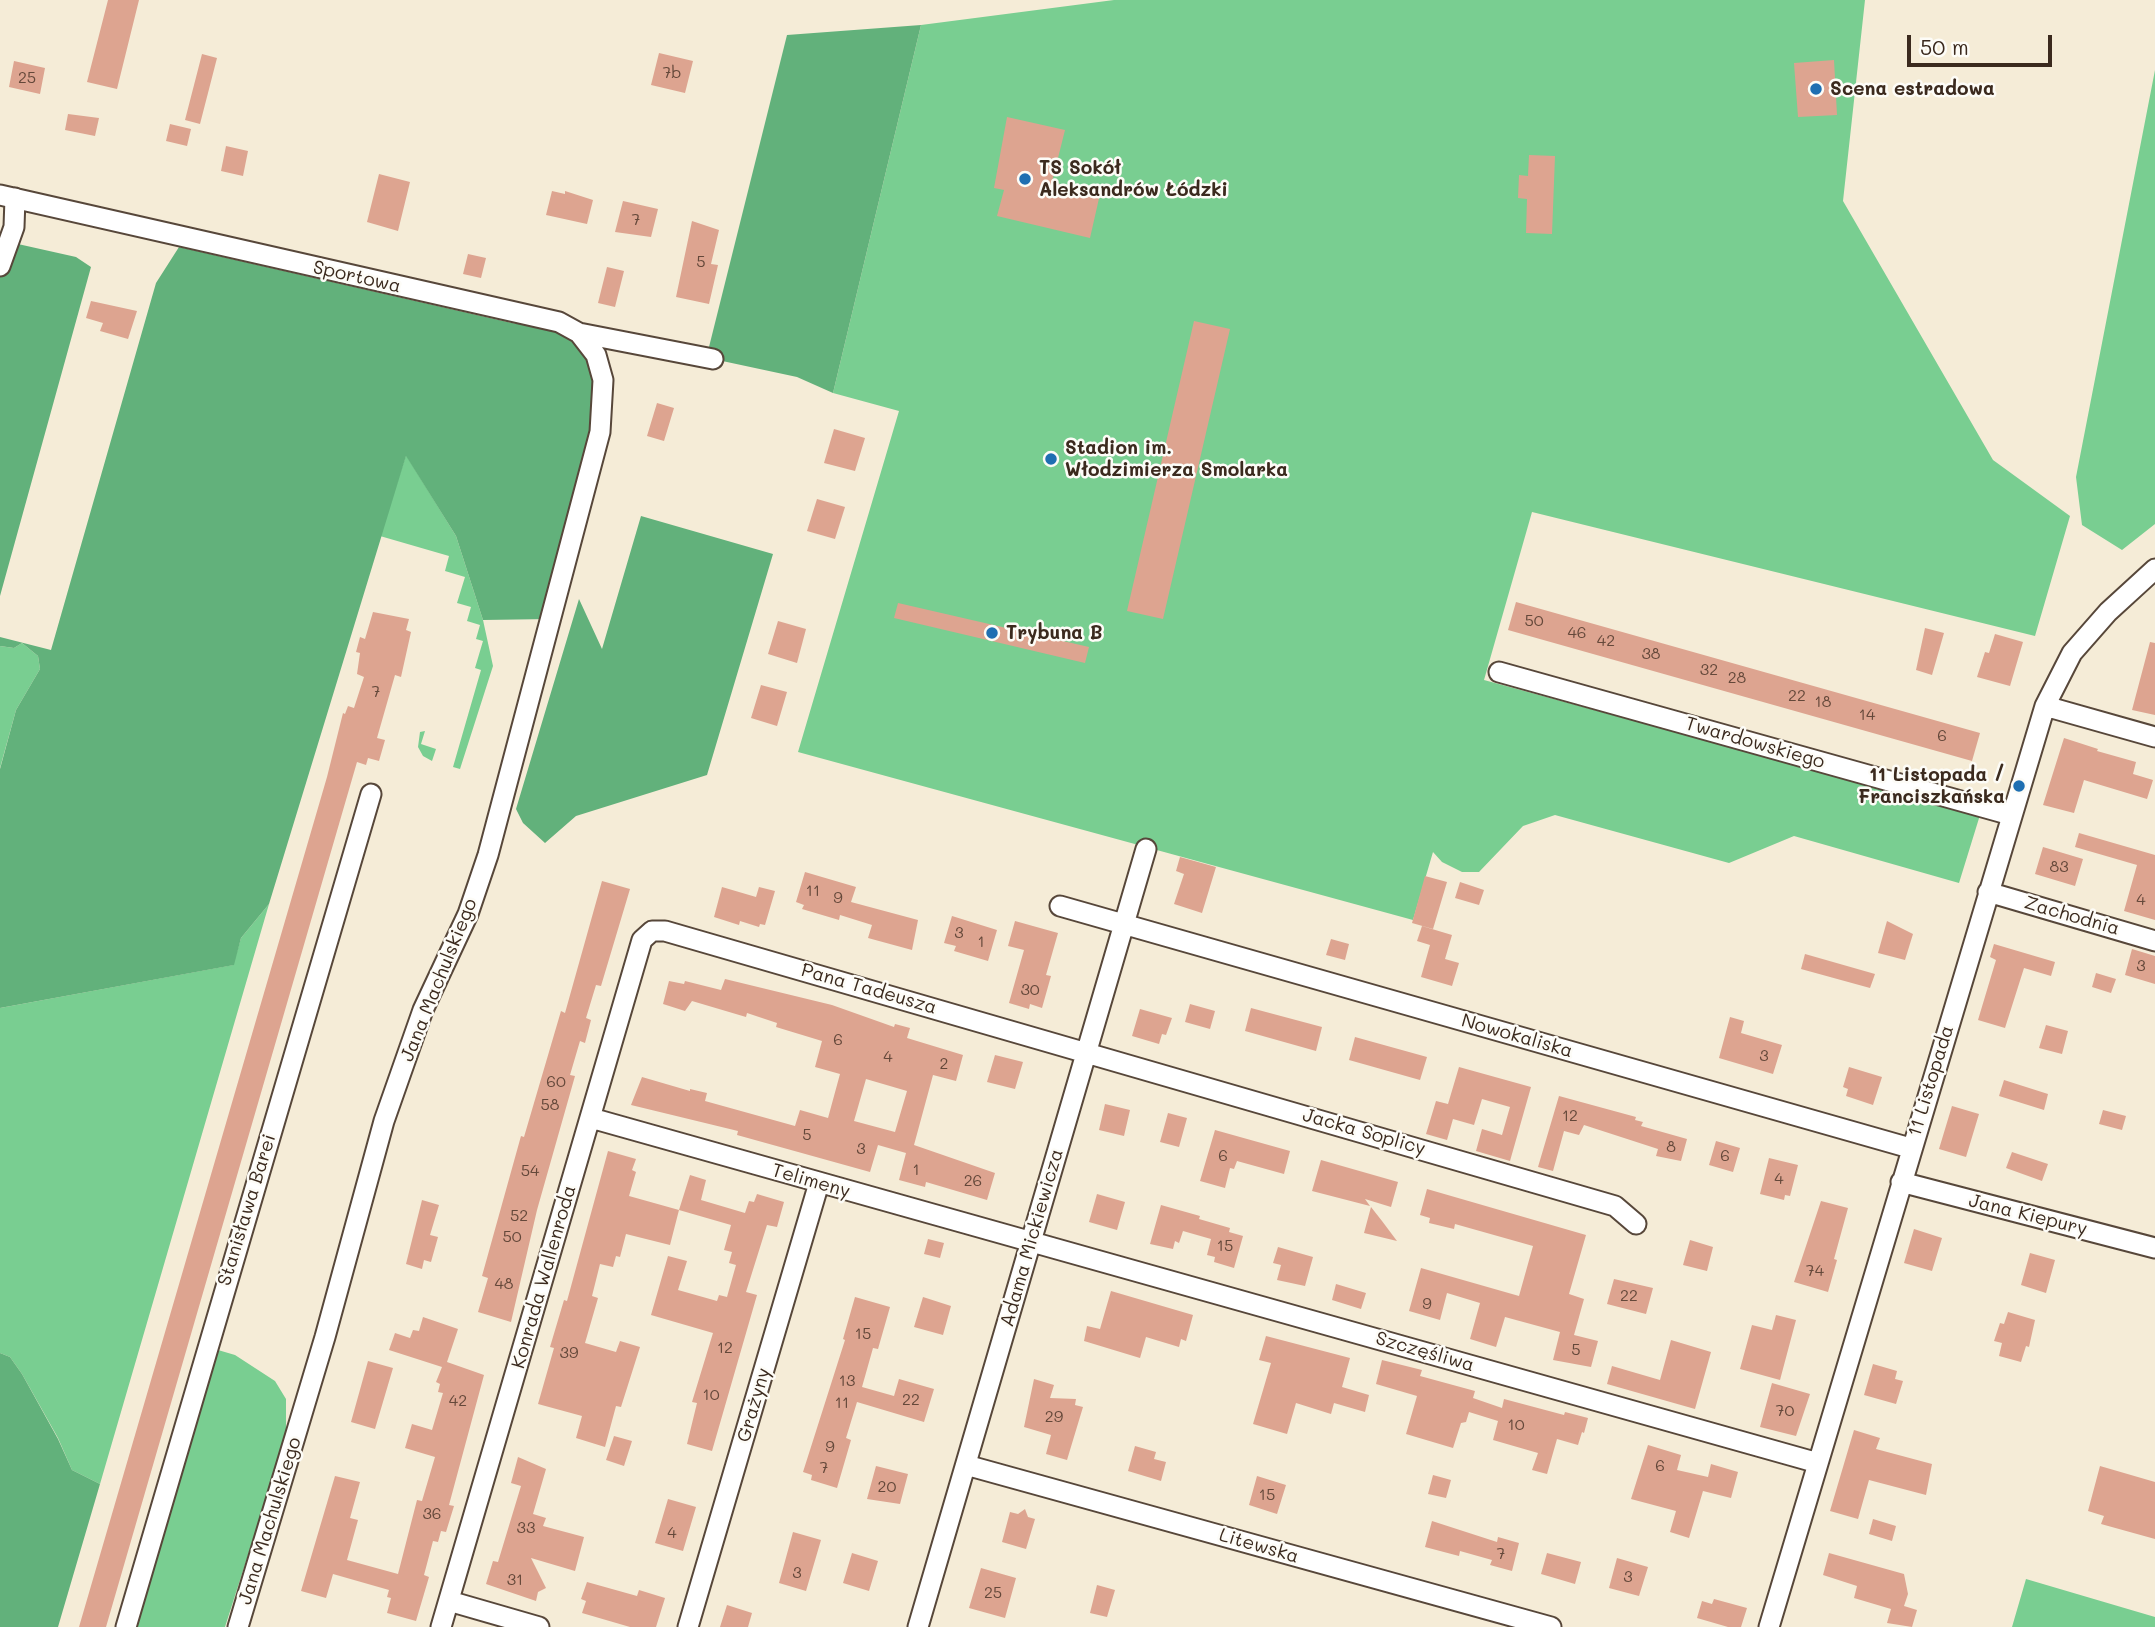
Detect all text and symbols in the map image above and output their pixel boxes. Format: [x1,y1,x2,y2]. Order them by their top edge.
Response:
scale bar [1910,21,2055,65]
text: 50 m [1920,33,1969,60]
house number: 7b [662,63,682,83]
house number: 25 [18,68,36,88]
place label: Scena estradowa [1830,78,1995,100]
marker: Scena estradowa [1808,81,1824,97]
place label: TS Sokół Aleksandrów Łódzki [1039,157,1228,201]
marker: TS Sokół Aleksandrów Łódzki [1017,171,1033,187]
house number: 7 [632,210,640,230]
house number: 5 [696,252,706,272]
street label: Sportowa [311,256,403,298]
place label: Stadion im. Włodzimierza Smolarka [1065,437,1288,481]
marker: Stadion im. Włodzimierza Smolarka [1043,451,1059,467]
house number: 50 [1524,611,1544,631]
place label: Trybuna B [1006,622,1103,644]
house number: 46 [1567,623,1587,643]
marker: Trybuna B [984,625,1000,641]
house number: 42 [1597,631,1615,651]
house number: 38 [1641,644,1661,664]
house number: 32 [1700,660,1718,680]
house number: 28 [1728,668,1746,688]
house number: 7 [372,682,380,702]
house number: 22 [1788,686,1806,706]
house number: 18 [1815,692,1831,712]
house number: 14 [1859,705,1875,725]
street label: Twardowskiego [1683,712,1827,774]
house number: 6 [1937,726,1947,746]
place label: 11 Listopada / Franciszkańska [1858,764,2005,808]
marker: 11 Listopada / Franciszkańska [2011,778,2027,794]
house number: 83 [2049,857,2069,877]
house number: 11 [806,881,820,901]
house number: 9 [833,888,843,908]
house number: 4 [2136,890,2146,910]
street label: Zachodnia [2022,892,2122,940]
street label: Jana Machulskiego [396,895,482,1065]
house number: 3 [954,923,964,943]
house number: 1 [977,932,985,952]
house number: 3 [2136,956,2146,976]
street label: Pana Tadeusza [799,959,939,1019]
house number: 30 [1020,980,1040,1000]
street label: Nowokaliska [1459,1009,1575,1063]
street label: 11 Listopada [1903,1023,1959,1139]
house number: 6 [833,1030,843,1050]
house number: 3 [1759,1046,1769,1066]
house number: 4 [883,1047,893,1067]
house number: 2 [940,1054,948,1074]
house number: 60 [546,1072,566,1092]
house number: 58 [540,1095,560,1115]
street label: Jacka Soplicy [1300,1104,1428,1160]
house number: 12 [1562,1106,1578,1126]
house number: 5 [802,1125,812,1145]
street label: Stanisława Barei [213,1131,281,1289]
house number: 8 [1666,1137,1676,1157]
house number: 3 [856,1139,866,1159]
street label: Adama Mickiewicza [996,1146,1068,1330]
house number: 6 [1218,1146,1228,1166]
house number: 6 [1720,1146,1730,1166]
street label: Telimeny [769,1159,853,1203]
house number: 1 [912,1160,920,1180]
house number: 54 [521,1161,539,1181]
house number: 4 [1774,1169,1784,1189]
house number: 26 [964,1171,982,1191]
street label: Konrada Wallenroda [507,1183,581,1371]
street label: Jana Kiepury [1966,1189,2090,1241]
house number: 52 [510,1206,528,1226]
house number: 50 [502,1227,522,1247]
house number: 15 [1217,1236,1233,1256]
house number: 74 [1806,1261,1824,1281]
house number: 48 [494,1274,514,1294]
house number: 22 [1620,1286,1638,1306]
house number: 9 [1422,1294,1432,1314]
house number: 15 [855,1324,871,1344]
street label: Szczęśliwa [1373,1327,1477,1377]
house number: 12 [717,1338,733,1358]
house number: 5 [1571,1340,1581,1360]
house number: 39 [560,1343,578,1363]
street label: Grażyny [733,1365,775,1445]
house number: 13 [839,1371,855,1391]
house number: 10 [702,1385,720,1405]
house number: 22 [902,1390,920,1410]
house number: 42 [449,1391,467,1411]
house number: 11 [835,1393,849,1413]
house number: 70 [1776,1401,1794,1421]
house number: 29 [1045,1407,1063,1427]
house number: 10 [1507,1415,1525,1435]
street label: Jana Machulskiego [234,1435,306,1607]
house number: 9 [825,1437,835,1457]
house number: 6 [1655,1456,1665,1476]
house number: 7 [820,1458,828,1478]
house number: 20 [878,1477,896,1497]
house number: 15 [1259,1485,1275,1505]
house number: 36 [422,1504,442,1524]
house number: 33 [517,1518,535,1538]
house number: 4 [667,1523,677,1543]
street label: Litewska [1217,1524,1301,1568]
house number: 7 [1497,1544,1505,1564]
house number: 3 [792,1563,802,1583]
house number: 3 [1623,1567,1633,1587]
house number: 31 [507,1570,523,1590]
house number: 25 [984,1583,1002,1603]

